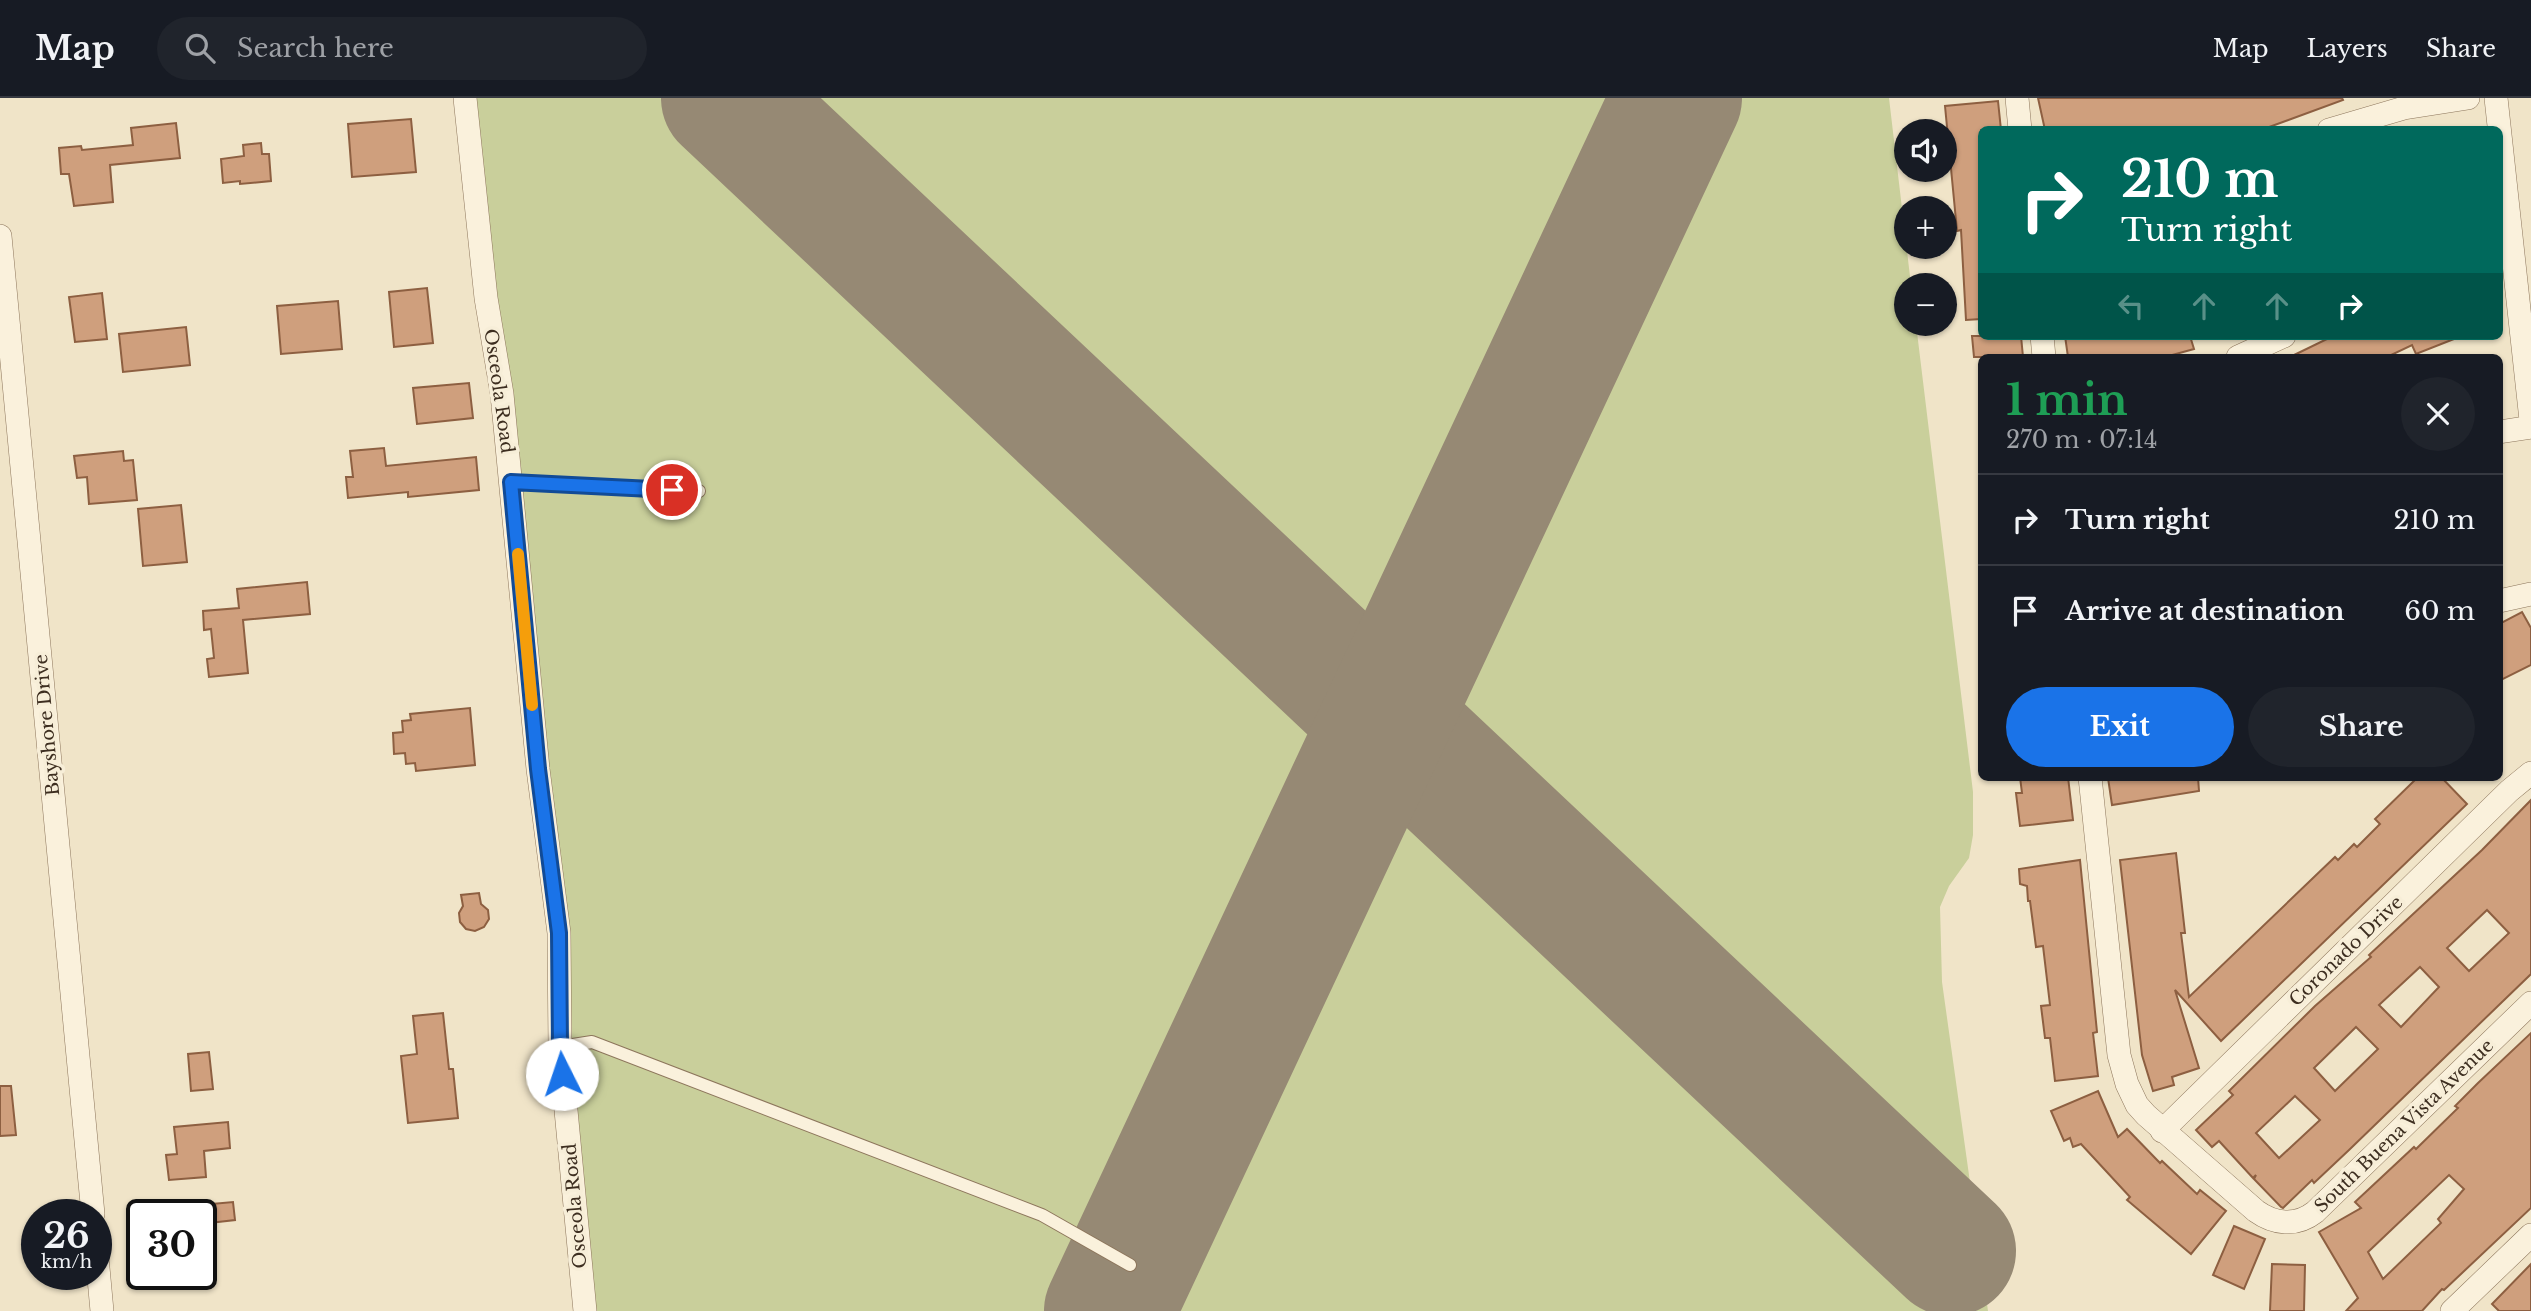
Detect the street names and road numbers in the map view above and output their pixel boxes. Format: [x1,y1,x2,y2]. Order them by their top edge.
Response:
street label: Osceola Road [479,327,519,455]
street label: Bayshore Drive [30,653,64,797]
street label: Coronado Drive [2285,891,2407,1011]
street label: South Buena Vista Avenue [2310,1035,2498,1217]
street label: Osceola Road [559,1143,591,1269]

